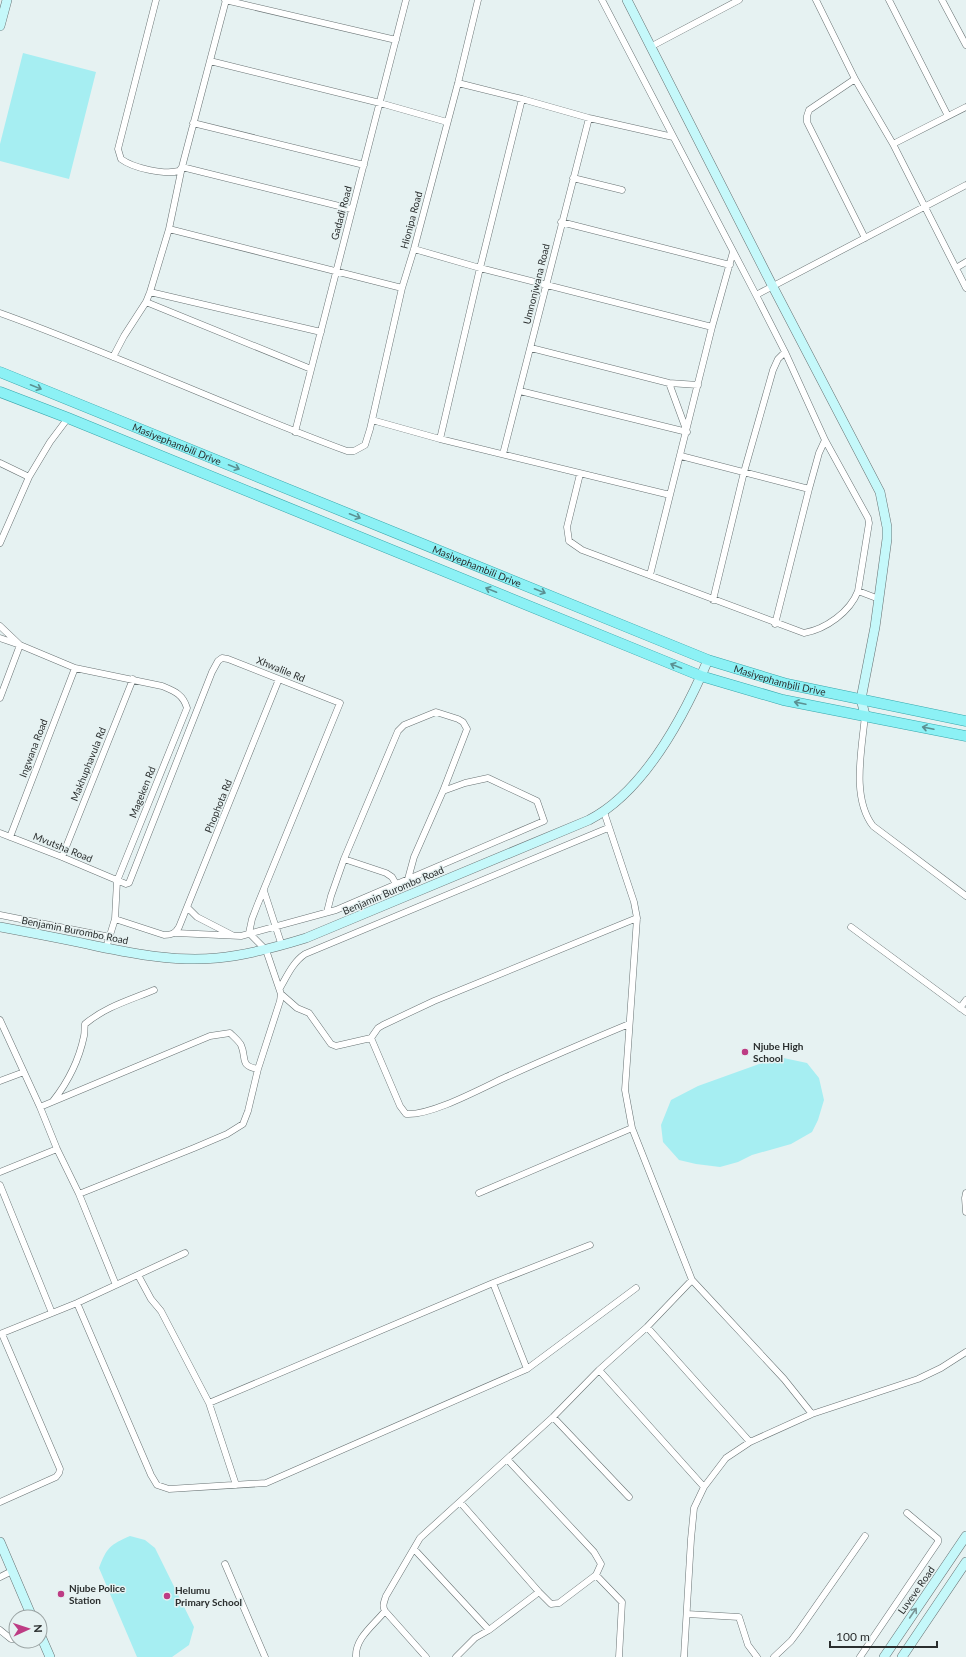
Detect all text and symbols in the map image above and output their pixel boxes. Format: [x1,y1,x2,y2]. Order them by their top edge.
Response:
street label: Gadadi Road [328,185,354,241]
street label: Hionipa Road [398,190,424,250]
street label: Umnonjwana Road [520,242,552,326]
one-way arrow [30,383,42,391]
street label: Masiyephambili Drive [131,421,223,467]
one-way arrow [228,464,240,472]
one-way arrow [348,513,360,520]
street label: Masiyephambili Drive [431,543,523,589]
one-way arrow [485,586,497,594]
one-way arrow [534,588,546,596]
street label: Xhwalile Rd [255,654,307,684]
one-way arrow [671,661,683,669]
street label: Masiyephambili Drive [732,662,827,698]
one-way arrow [794,699,807,707]
street label: Ingwana Road [16,717,50,779]
one-way arrow [922,724,935,732]
street label: Makhuphavula Rd [68,725,108,803]
street label: Mageken Rd [126,765,158,819]
street label: Phophota Rd [202,777,234,835]
street label: Mvutsha Road [31,830,95,864]
street label: Benjamin Burombo Road [341,863,445,917]
street label: Benjamin Burombo Road [21,914,129,946]
place label: Njube High School [753,1040,804,1064]
marker: Njube High School [740,1047,750,1057]
street label: Luveve Road [895,1564,937,1616]
place label: Njube Police Station [69,1582,126,1606]
place label: Helumu Primary School [175,1584,242,1608]
marker: Njube Police Station [56,1589,66,1599]
marker: Helumu Primary School [162,1591,172,1601]
one-way arrow [909,1608,917,1619]
north arrow [8,1609,48,1649]
scale bar [830,1623,937,1649]
text: N [32,1624,45,1633]
text: 100 m [836,1629,870,1644]

